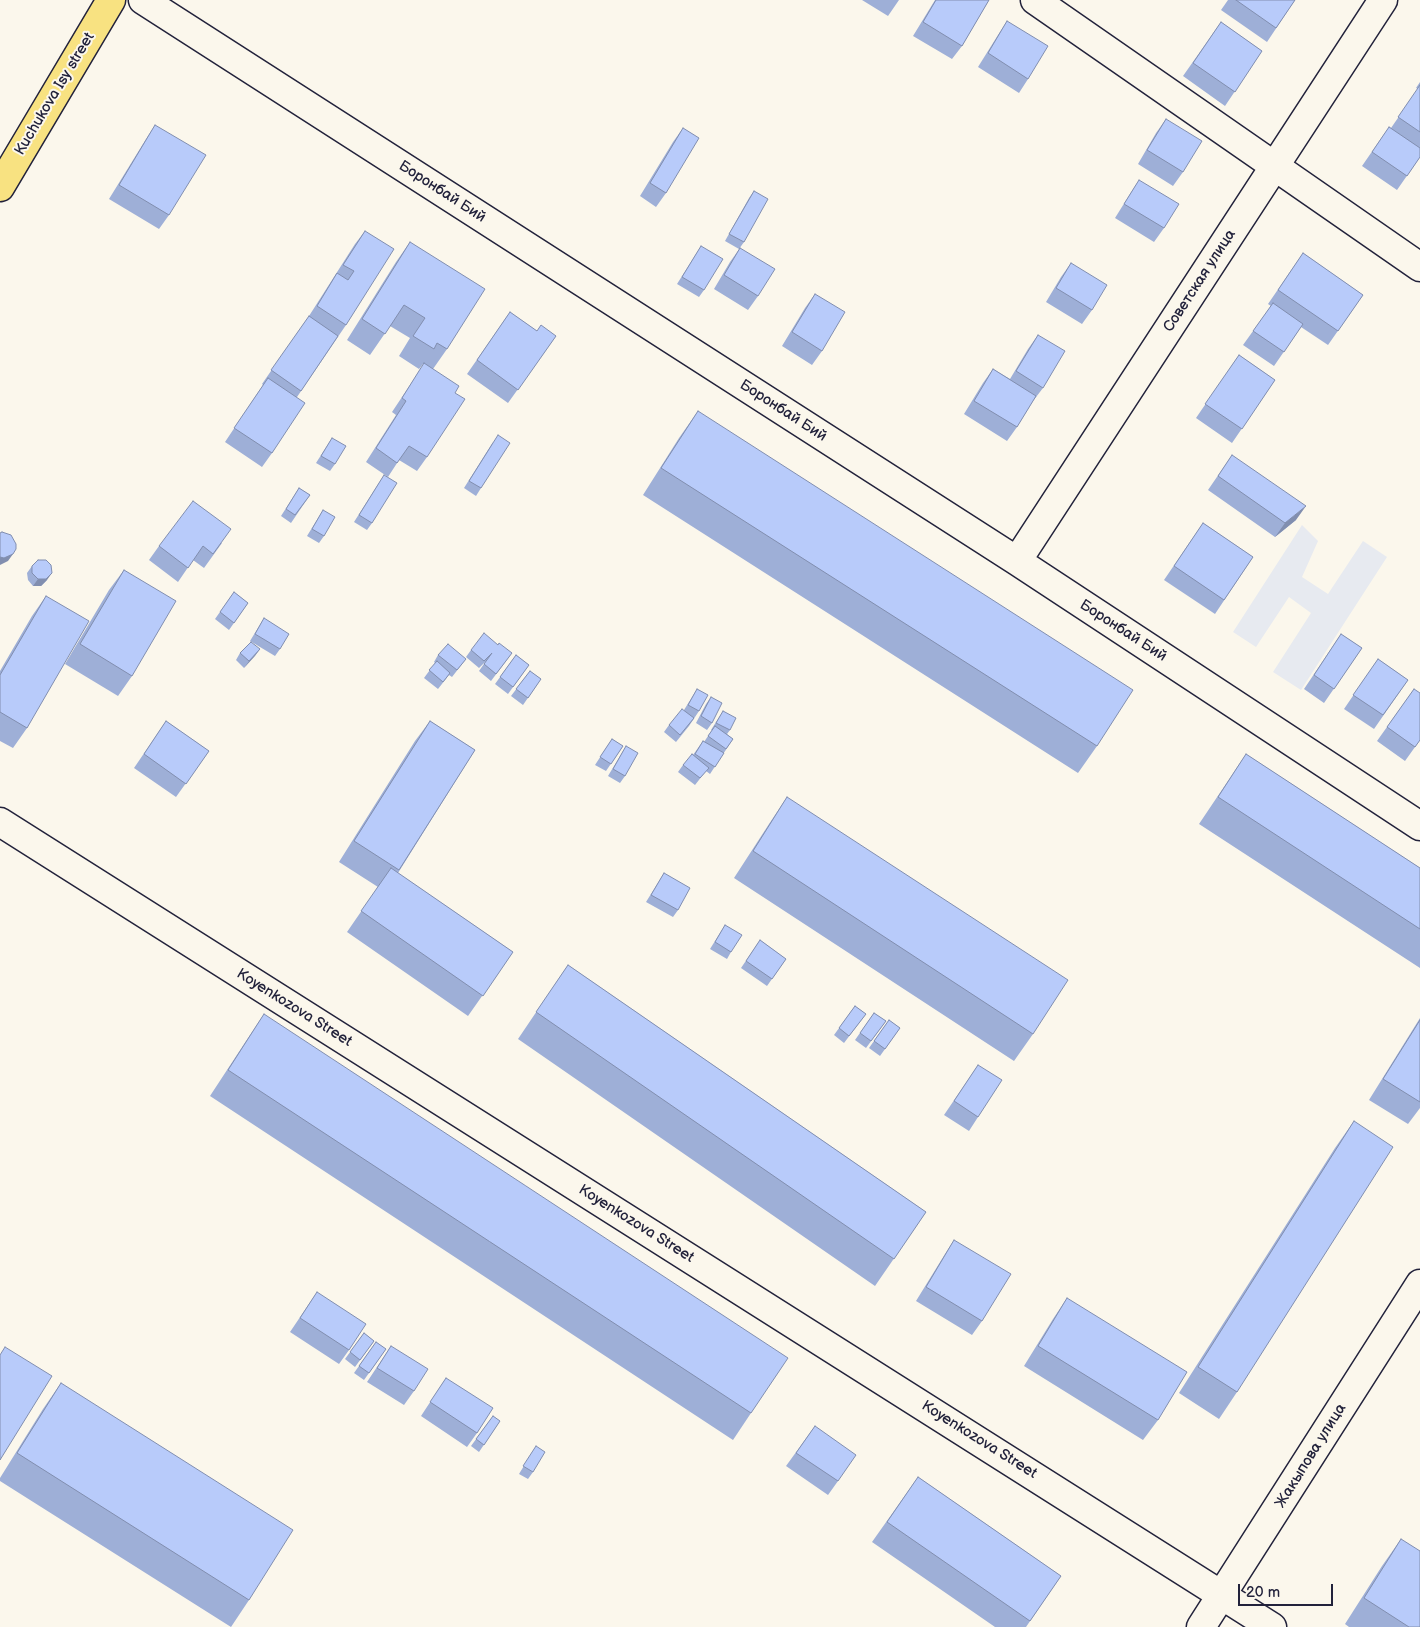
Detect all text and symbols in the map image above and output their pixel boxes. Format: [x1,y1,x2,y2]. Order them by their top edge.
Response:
street label: Kuchukova Isy street [11,29,99,159]
street label: Боронбай Бий [395,157,489,227]
street label: Советская улица [1160,226,1240,336]
street label: Боронбай Бий [736,376,830,446]
street label: Боронбай Бий [1076,596,1170,666]
street label: Koyenkozova Street [233,965,355,1051]
street label: Koyenkozova Street [575,1181,697,1267]
street label: Koyenkozova Street [918,1397,1040,1483]
street label: Жакыпова улица [1272,1401,1350,1511]
scale bar [1240,1574,1335,1606]
text: 20 m [1246,1583,1280,1602]

